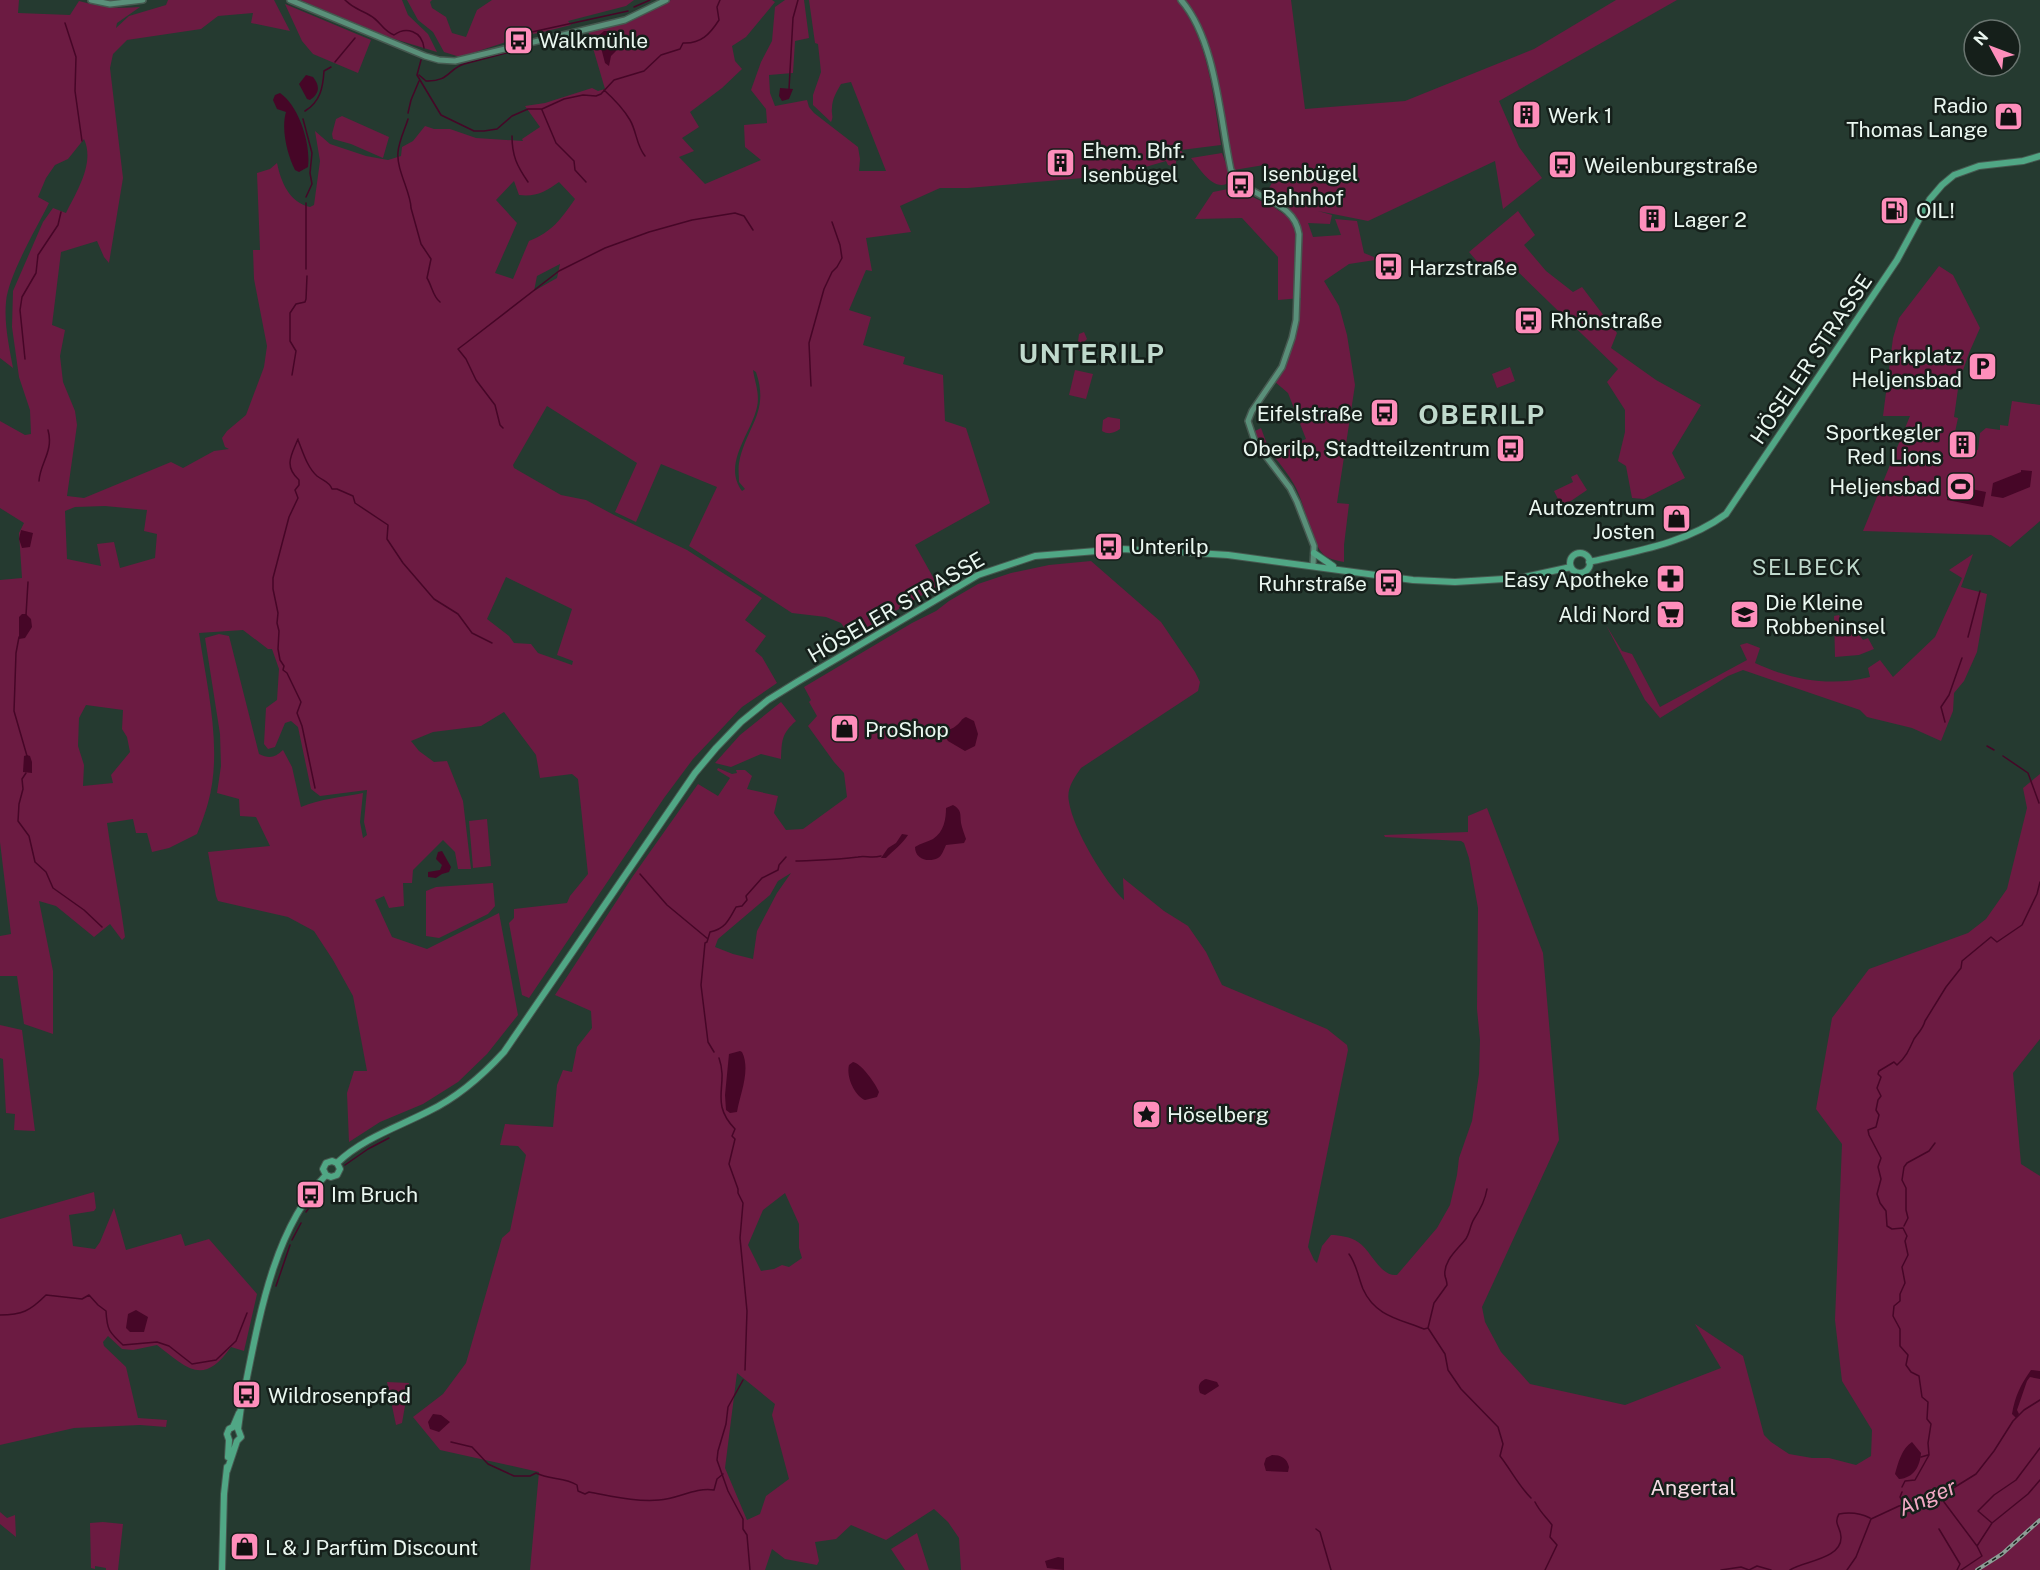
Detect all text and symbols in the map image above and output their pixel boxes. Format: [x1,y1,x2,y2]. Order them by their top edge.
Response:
north arrow [1962,18,2022,78]
bus stop icon: Walkmühle [502,24,534,56]
place label: Walkmühle [539,28,648,53]
text: N [1970,28,1992,49]
place label: Radio Thomas Lange [1846,93,1988,142]
building icon: Werk 1 [1511,99,1543,131]
shop icon: Radio Thomas Lange [1993,101,2025,133]
place label: Werk 1 [1548,103,1613,128]
place label: Ehem. Bhf. Isenbügel [1082,138,1185,187]
building icon: Ehem. Bhf. Isenbügel [1045,146,1077,178]
bus stop icon: Weilenburgstraße [1547,149,1579,181]
place label: Weilenburgstraße [1584,153,1758,178]
place label: Isenbügel Bahnhof [1262,161,1358,210]
bus stop icon: Isenbügel Bahnhof [1225,169,1257,201]
fuel station icon: OIL! [1879,194,1911,226]
place label: OIL! [1916,198,1955,223]
building icon: Lager 2 [1636,203,1668,235]
place label: Lager 2 [1673,207,1747,232]
bus stop icon: Harzstraße [1372,251,1404,283]
place label: Harzstraße [1409,255,1517,280]
street label: HÖSELER STRASSE [1745,269,1877,449]
bus stop icon: Rhönstraße [1513,304,1545,336]
place label: Rhönstraße [1550,308,1662,333]
district label: UNTERILP [1019,337,1165,369]
place label: Parkplatz Heljensbad [1851,343,1962,392]
parking icon: Parkplatz Heljensbad [1967,351,1999,383]
bus stop icon: Eifelstraße [1368,397,1400,429]
district label: OBERILP [1418,398,1546,430]
place label: Eifelstraße [1257,401,1363,426]
place label: Sportkegler Red Lions [1825,420,1942,469]
building icon: Sportkegler Red Lions [1947,428,1979,460]
bus stop icon: Oberilp, Stadtteilzentrum [1495,432,1527,464]
place label: Oberilp, Stadtteilzentrum [1243,436,1490,461]
sports icon: Heljensbad [1945,470,1977,502]
place label: Heljensbad [1829,474,1940,499]
place label: Autozentrum Josten [1528,495,1655,544]
shop icon: Autozentrum Josten [1660,503,1692,535]
bus stop icon: Unterilp [1093,530,1125,562]
place label: Unterilp [1130,534,1208,559]
street label: HÖSELER STRASSE [803,546,989,668]
district label: SELBECK [1752,554,1862,580]
pharmacy icon: Easy Apotheke [1654,563,1686,595]
bus stop icon: Ruhrstraße [1372,567,1404,599]
place label: Easy Apotheke [1504,567,1649,592]
place label: Ruhrstraße [1258,571,1367,596]
place label: Die Kleine Robbeninsel [1765,590,1886,639]
supermarket icon: Aldi Nord [1655,598,1687,630]
school or university icon: Die Kleine Robbeninsel [1728,598,1760,630]
place label: Aldi Nord [1558,602,1650,627]
shop icon: ProShop [828,713,860,745]
place label: ProShop [865,717,949,742]
place icon: Höselberg [1130,1098,1162,1130]
place label: Höselberg [1167,1102,1269,1127]
bus stop icon: Im Bruch [294,1178,326,1210]
place label: Im Bruch [331,1182,418,1207]
bus stop icon: Wildrosenpfad [231,1379,263,1411]
place label: Wildrosenpfad [268,1383,411,1408]
water label: Anger [1894,1473,1960,1521]
park label: Angertal [1650,1475,1736,1500]
shop icon: L & J Parfüm Discount [228,1531,260,1563]
place label: L & J Parfüm Discount [265,1535,478,1560]

